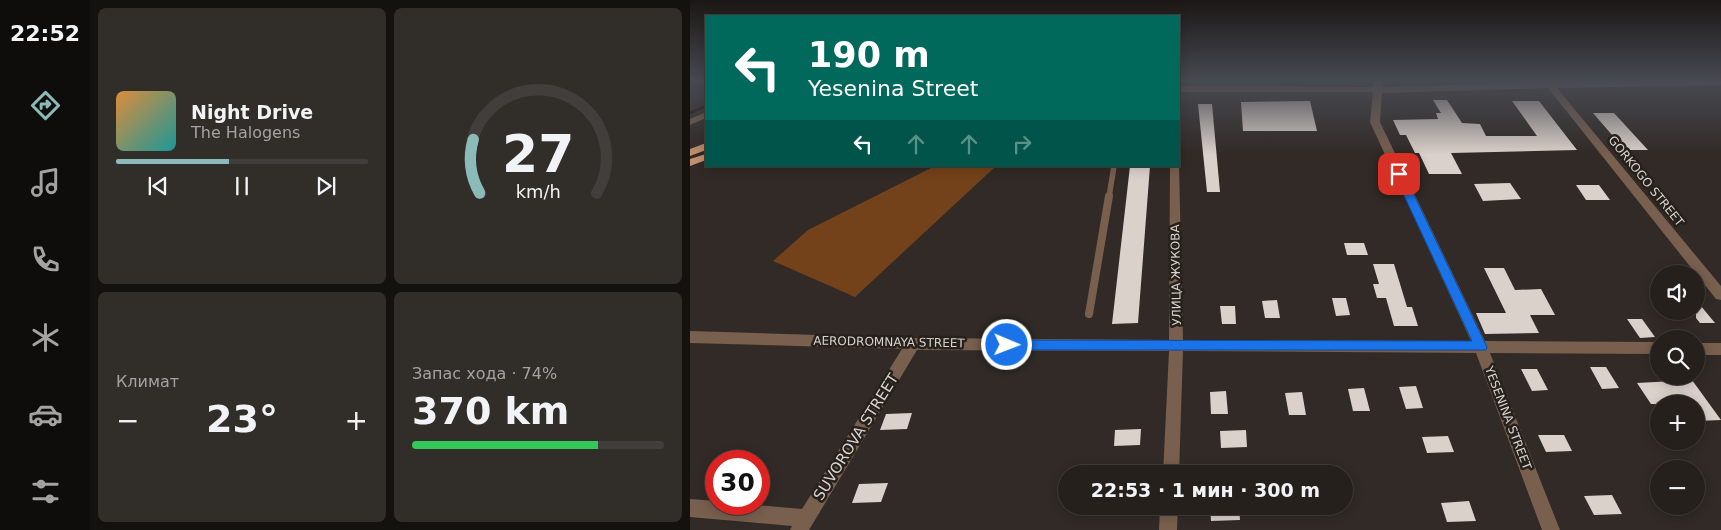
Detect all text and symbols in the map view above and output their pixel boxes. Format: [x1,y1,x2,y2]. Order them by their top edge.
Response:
text: 22:52 [10,21,80,46]
icon: left [725,35,790,100]
text: 190 m [808,35,930,75]
text: Yesenina Street [808,76,978,101]
icon: directions [28,88,63,123]
text: Night Drive [191,101,313,123]
text: The Halogens [191,123,300,142]
text: 27 [502,124,574,184]
icon: left [849,130,877,158]
icon: ahead [902,130,930,158]
icon: ahead [955,130,983,158]
icon: right [1008,130,1036,158]
street label: GORKOGO STREET [1605,133,1687,229]
pin [1378,153,1420,195]
icon: arrive [1385,160,1413,188]
icon: music [28,165,63,200]
icon: previous [144,172,172,200]
icon: pause [228,172,256,200]
icon: next [312,172,340,200]
text: km/h [515,181,561,202]
street label: УЛИЦА ЖУКОВА [1168,223,1184,326]
icon: phone [28,242,63,277]
map controls [1650,265,1705,515]
button: sound [1650,265,1705,320]
position arrow [980,318,1032,370]
icon: climate [28,320,63,355]
button: search [1650,330,1705,385]
street label: AERODROMNAYA STREET [813,334,965,350]
street label: YESENINA STREET [1482,363,1534,472]
text: Запас хода · 74% [412,364,557,383]
street label: SUVOROVA STREET [810,370,903,504]
text: Климат [116,372,179,391]
text: 370 km [412,389,569,433]
button: + [1650,395,1705,450]
icon: car [28,397,63,432]
text: 23° [206,397,278,441]
text: − [116,404,139,437]
text: + [345,404,368,437]
speed limit sign: 30 [705,450,770,515]
button: − [1650,460,1705,515]
icon: filters [28,474,63,509]
text: 22:53 · 1 мин · 300 m [1091,479,1320,501]

